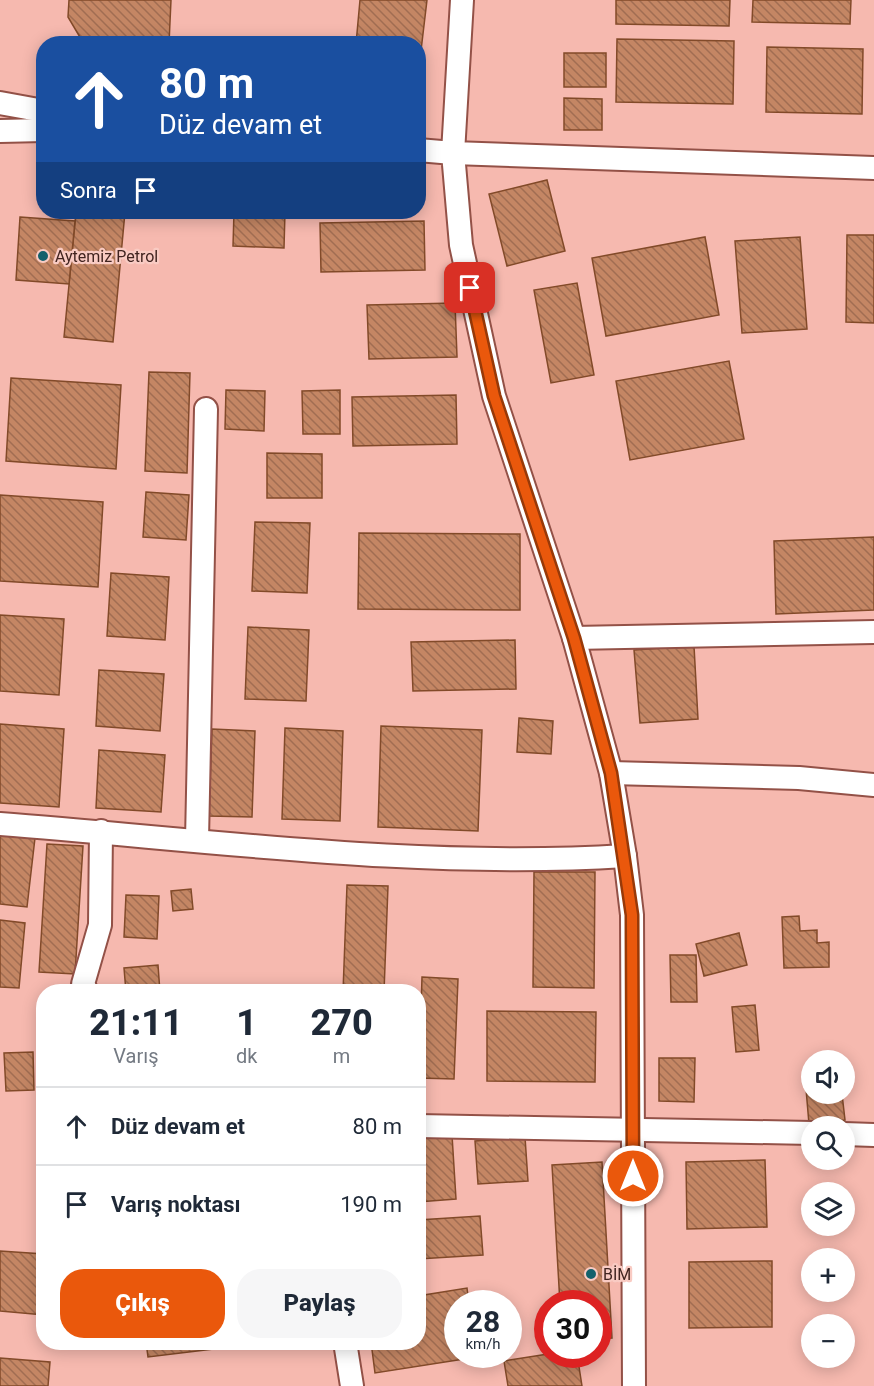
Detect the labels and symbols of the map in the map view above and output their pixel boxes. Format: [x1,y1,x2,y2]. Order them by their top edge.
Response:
place label: Aytemiz Petrol [55,247,158,266]
marker: Aytemiz Petrol [36,249,50,263]
pin [444,262,495,313]
position arrow [601,1144,665,1208]
place label: BİM [603,1265,631,1284]
marker: BİM [584,1267,598,1281]
speed limit sign: 30 [534,1290,612,1368]

